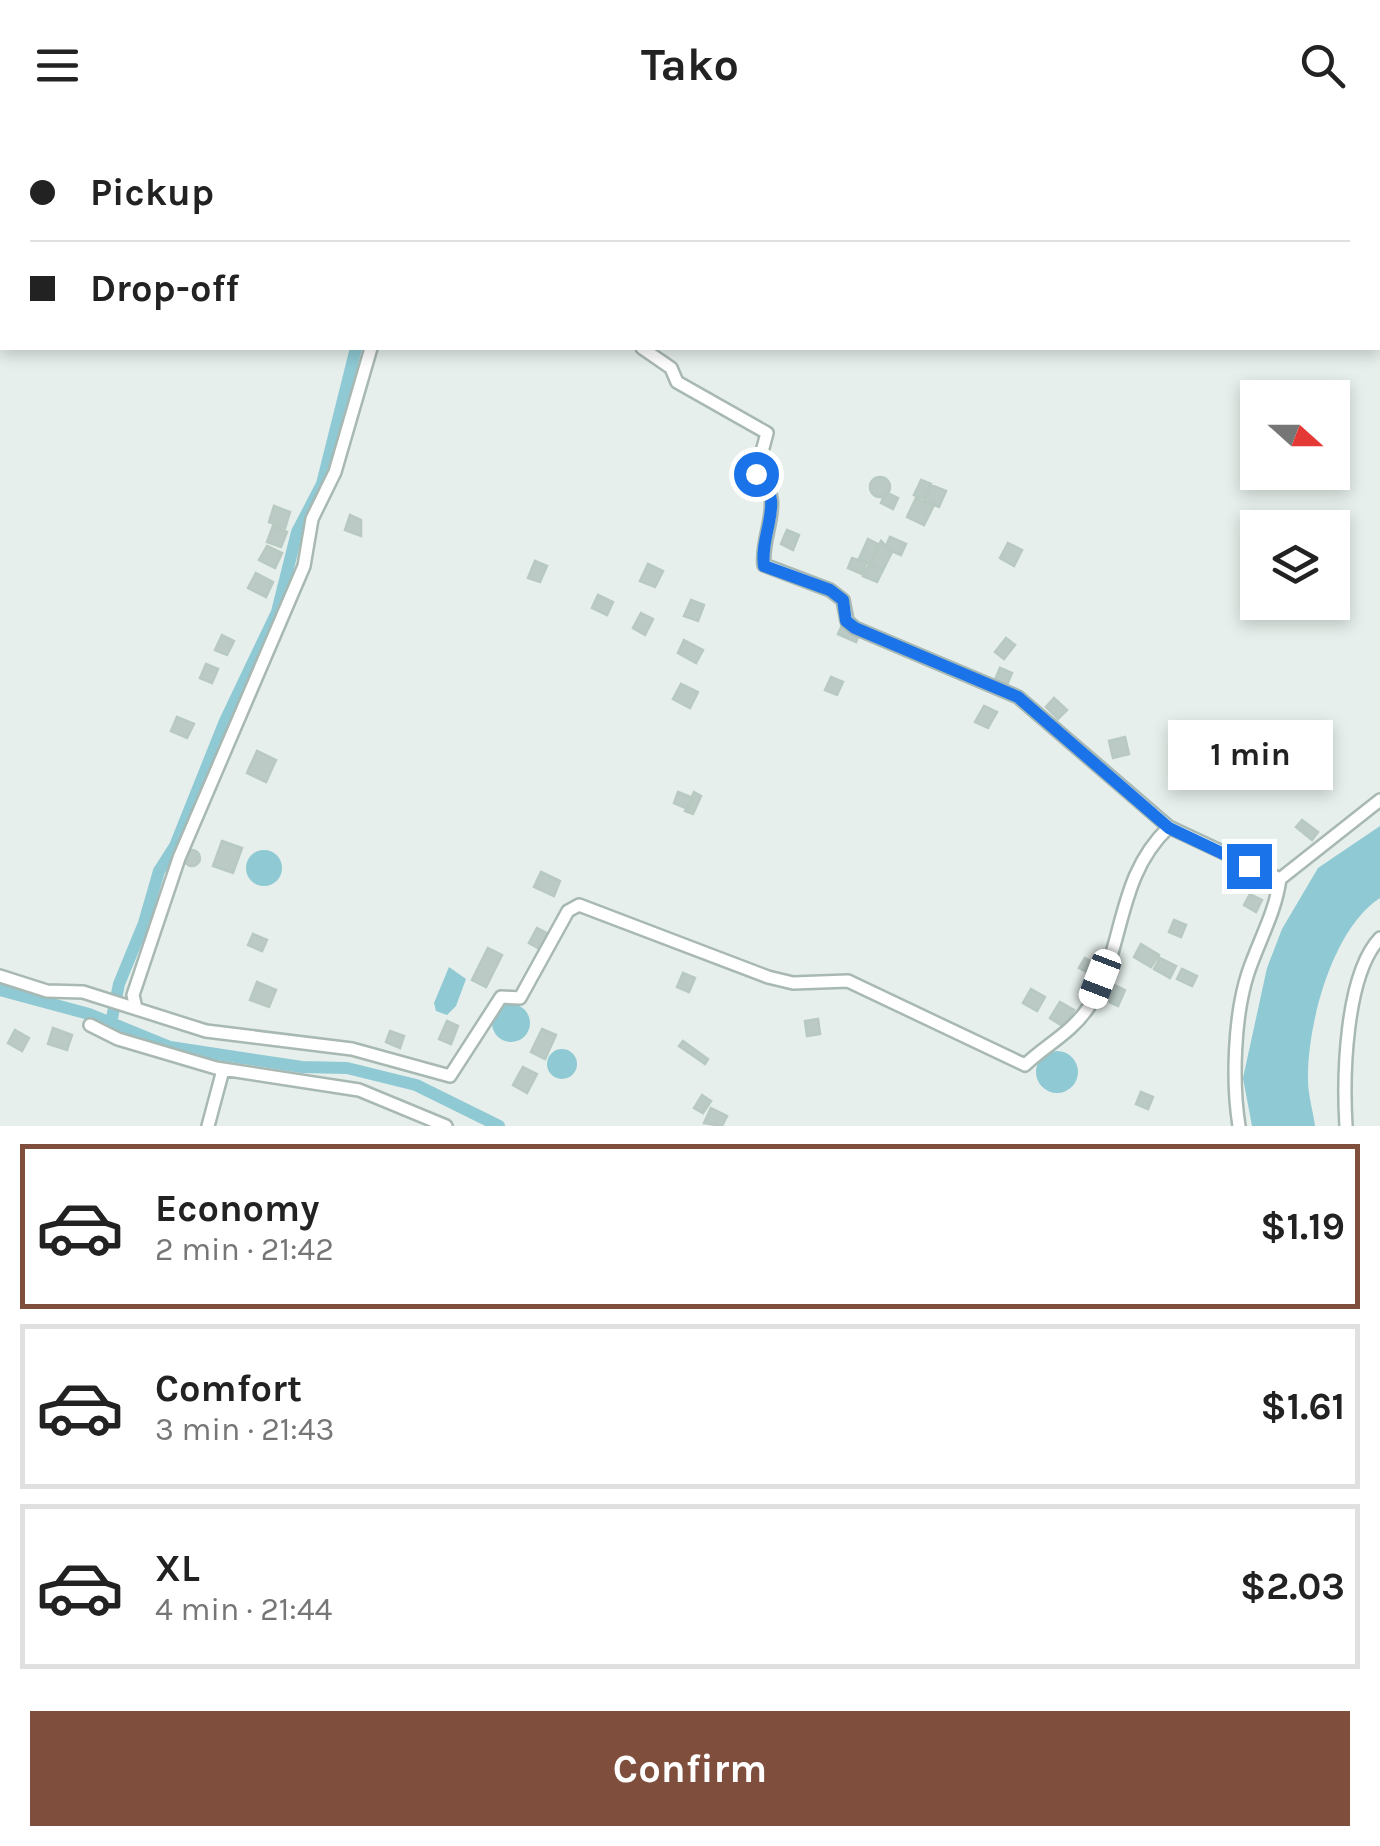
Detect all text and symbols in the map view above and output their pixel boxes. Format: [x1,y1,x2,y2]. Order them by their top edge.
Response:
icon: menu [30,38,85,93]
icon: search [1295,38,1350,93]
text: Tako [641,39,739,91]
text: Pickup [90,170,214,215]
text: Drop-off [90,266,239,311]
north arrow [1240,380,1350,490]
map controls [1240,380,1350,620]
route start [734,452,779,497]
button: layers [1240,510,1350,620]
callout: 1 min [1166,721,1332,791]
text: 1 min [1210,736,1291,773]
route end [1227,844,1272,889]
car [1075,946,1125,1012]
icon: car [35,1182,125,1272]
text: Economy [155,1186,319,1231]
text: $1.19 [1260,1204,1345,1249]
text: 2 min · 21:42 [155,1231,334,1268]
icon: car [35,1362,125,1452]
text: Comfort [155,1366,302,1411]
text: $1.61 [1260,1384,1345,1429]
text: 3 min · 21:43 [155,1411,334,1448]
icon: car [35,1542,125,1632]
text: XL [155,1546,200,1591]
text: $2.03 [1240,1564,1345,1609]
text: 4 min · 21:44 [155,1591,332,1628]
button: Confirm [30,1711,1350,1826]

